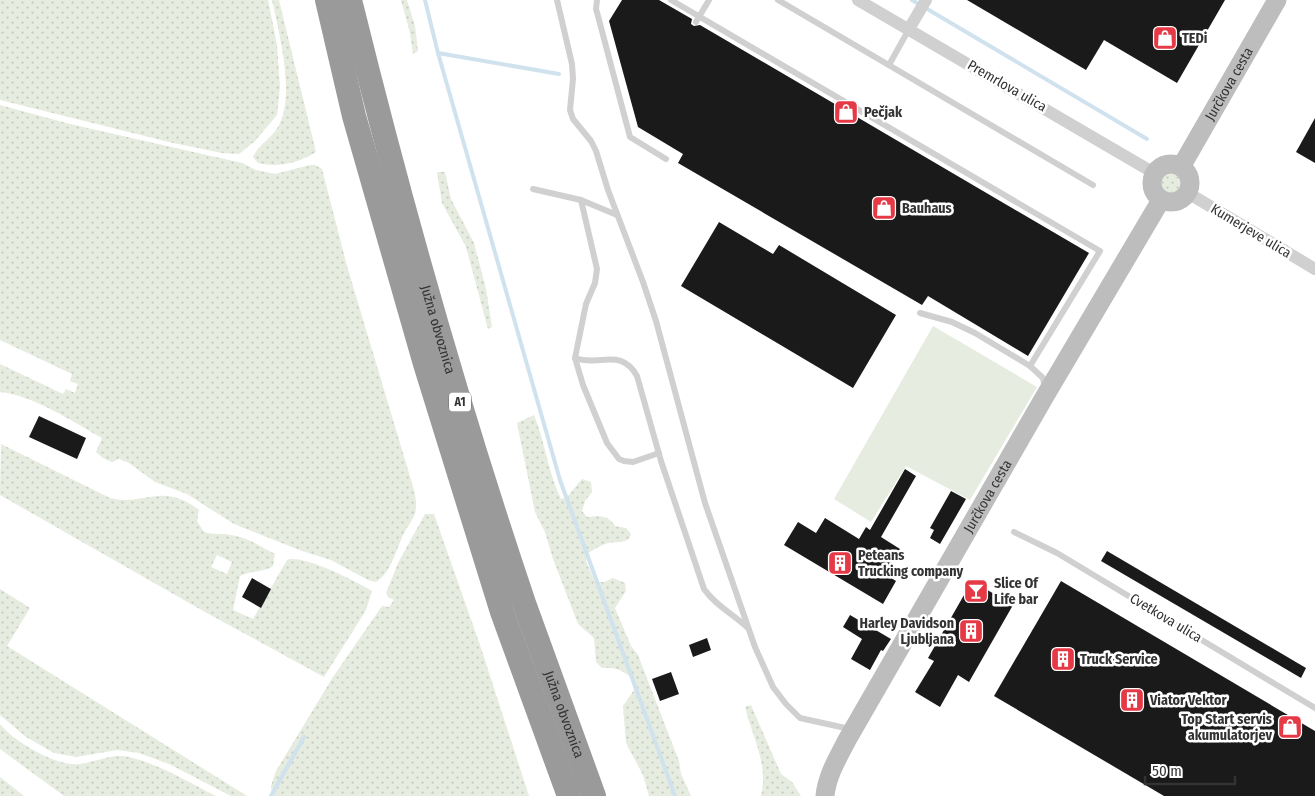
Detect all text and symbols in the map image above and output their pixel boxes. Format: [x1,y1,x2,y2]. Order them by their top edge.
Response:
shop icon: TEDi [1152,25,1178,51]
place label: TEDi [1182,30,1208,47]
street label: Jurčkova cesta [1201,44,1257,123]
street label: Premrlova ulica [964,57,1050,116]
shop icon: Pečjak [833,99,859,125]
place label: Pečjak [864,104,903,121]
shop icon: Bauhaus [871,195,897,221]
place label: Bauhaus [902,200,952,217]
street label: Kumerjeve ulica [1208,200,1295,262]
street label: Južna obvoznica [417,283,459,376]
road number: A1 [449,392,471,412]
street label: Jurčkova cesta [960,456,1015,536]
place label: Peteans Trucking company [858,547,964,580]
building icon: Peteans Trucking company [827,550,853,576]
place label: Slice Of Life bar [994,575,1039,608]
bar icon: Slice Of Life bar [963,578,989,604]
street label: Cvetkova ulica [1127,590,1205,646]
place label: Harley Davidson Ljubljana [859,615,954,648]
building icon: Harley Davidson Ljubljana [958,618,984,644]
building icon: Truck Service [1050,646,1076,672]
place label: Truck Service [1080,651,1158,668]
street label: Južna obvoznica [541,668,588,760]
building icon: Viator Vektor [1119,687,1145,713]
place label: Viator Vektor [1149,692,1227,709]
place label: Top Start servis akumulatorjev [1181,711,1272,744]
shop icon: Top Start servis akumulatorjev [1277,714,1303,740]
scale bar [1145,754,1235,786]
text: 50 m [1152,762,1182,780]

